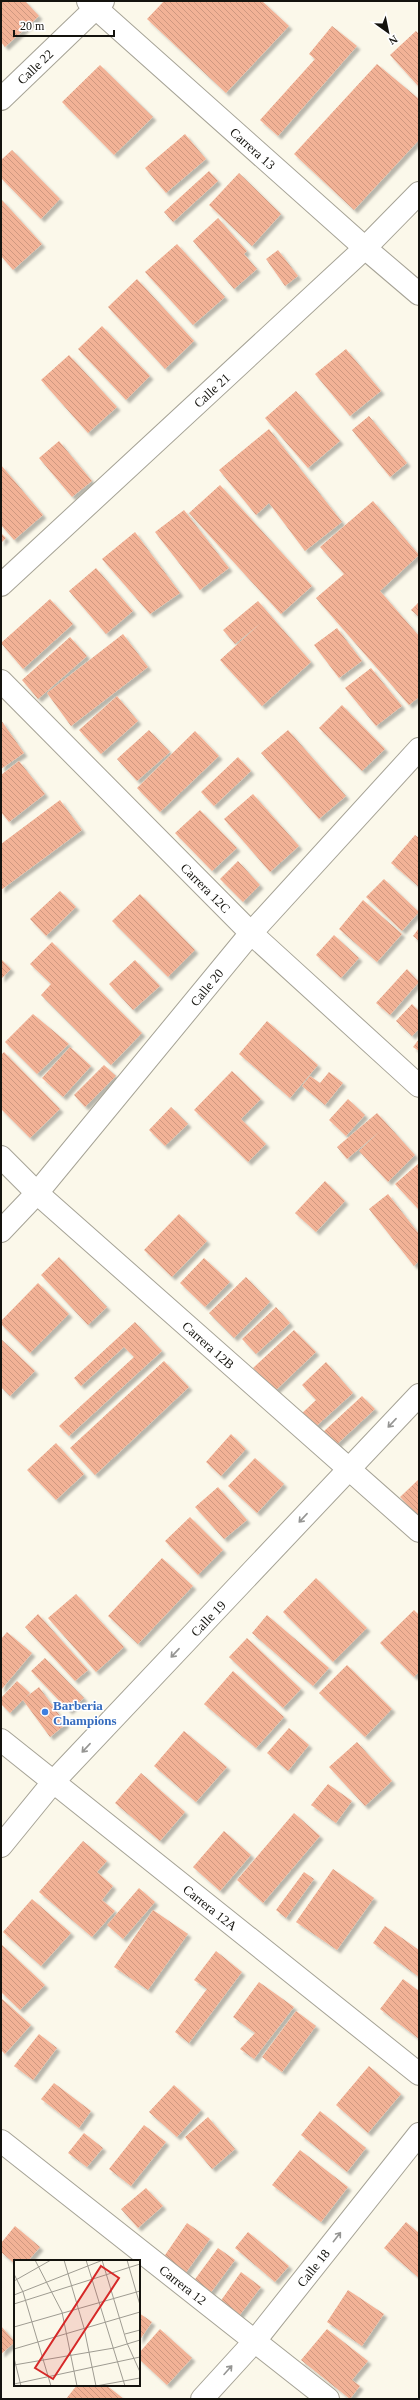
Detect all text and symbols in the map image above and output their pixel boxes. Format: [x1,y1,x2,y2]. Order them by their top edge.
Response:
scale bar [14,12,114,38]
north arrow [368,12,408,52]
text: 20 m [20,19,45,33]
text: N [387,33,400,48]
street label: Calle 22 [14,46,56,87]
street label: Carrera 13 [227,124,279,172]
street label: Calle 21 [190,370,233,410]
street label: Carrera 12C [178,860,234,916]
street label: Calle 20 [187,965,226,1009]
street label: Carrera 12B [180,1318,238,1372]
one-way arrow [388,1418,397,1428]
one-way arrow [298,1513,308,1523]
street label: Calle 19 [188,1597,228,1639]
one-way arrow [171,1648,180,1658]
place label: Barberia Champions [53,1698,117,1728]
marker: Barberia Champions [40,1707,50,1717]
one-way arrow [82,1742,91,1752]
street label: Carrera 12A [180,1881,241,1934]
one-way arrow [333,2231,341,2242]
street label: Calle 18 [293,2246,332,2289]
inset map [14,2260,140,2386]
street label: Carrera 12 [157,2262,209,2308]
one-way arrow [224,2365,233,2375]

